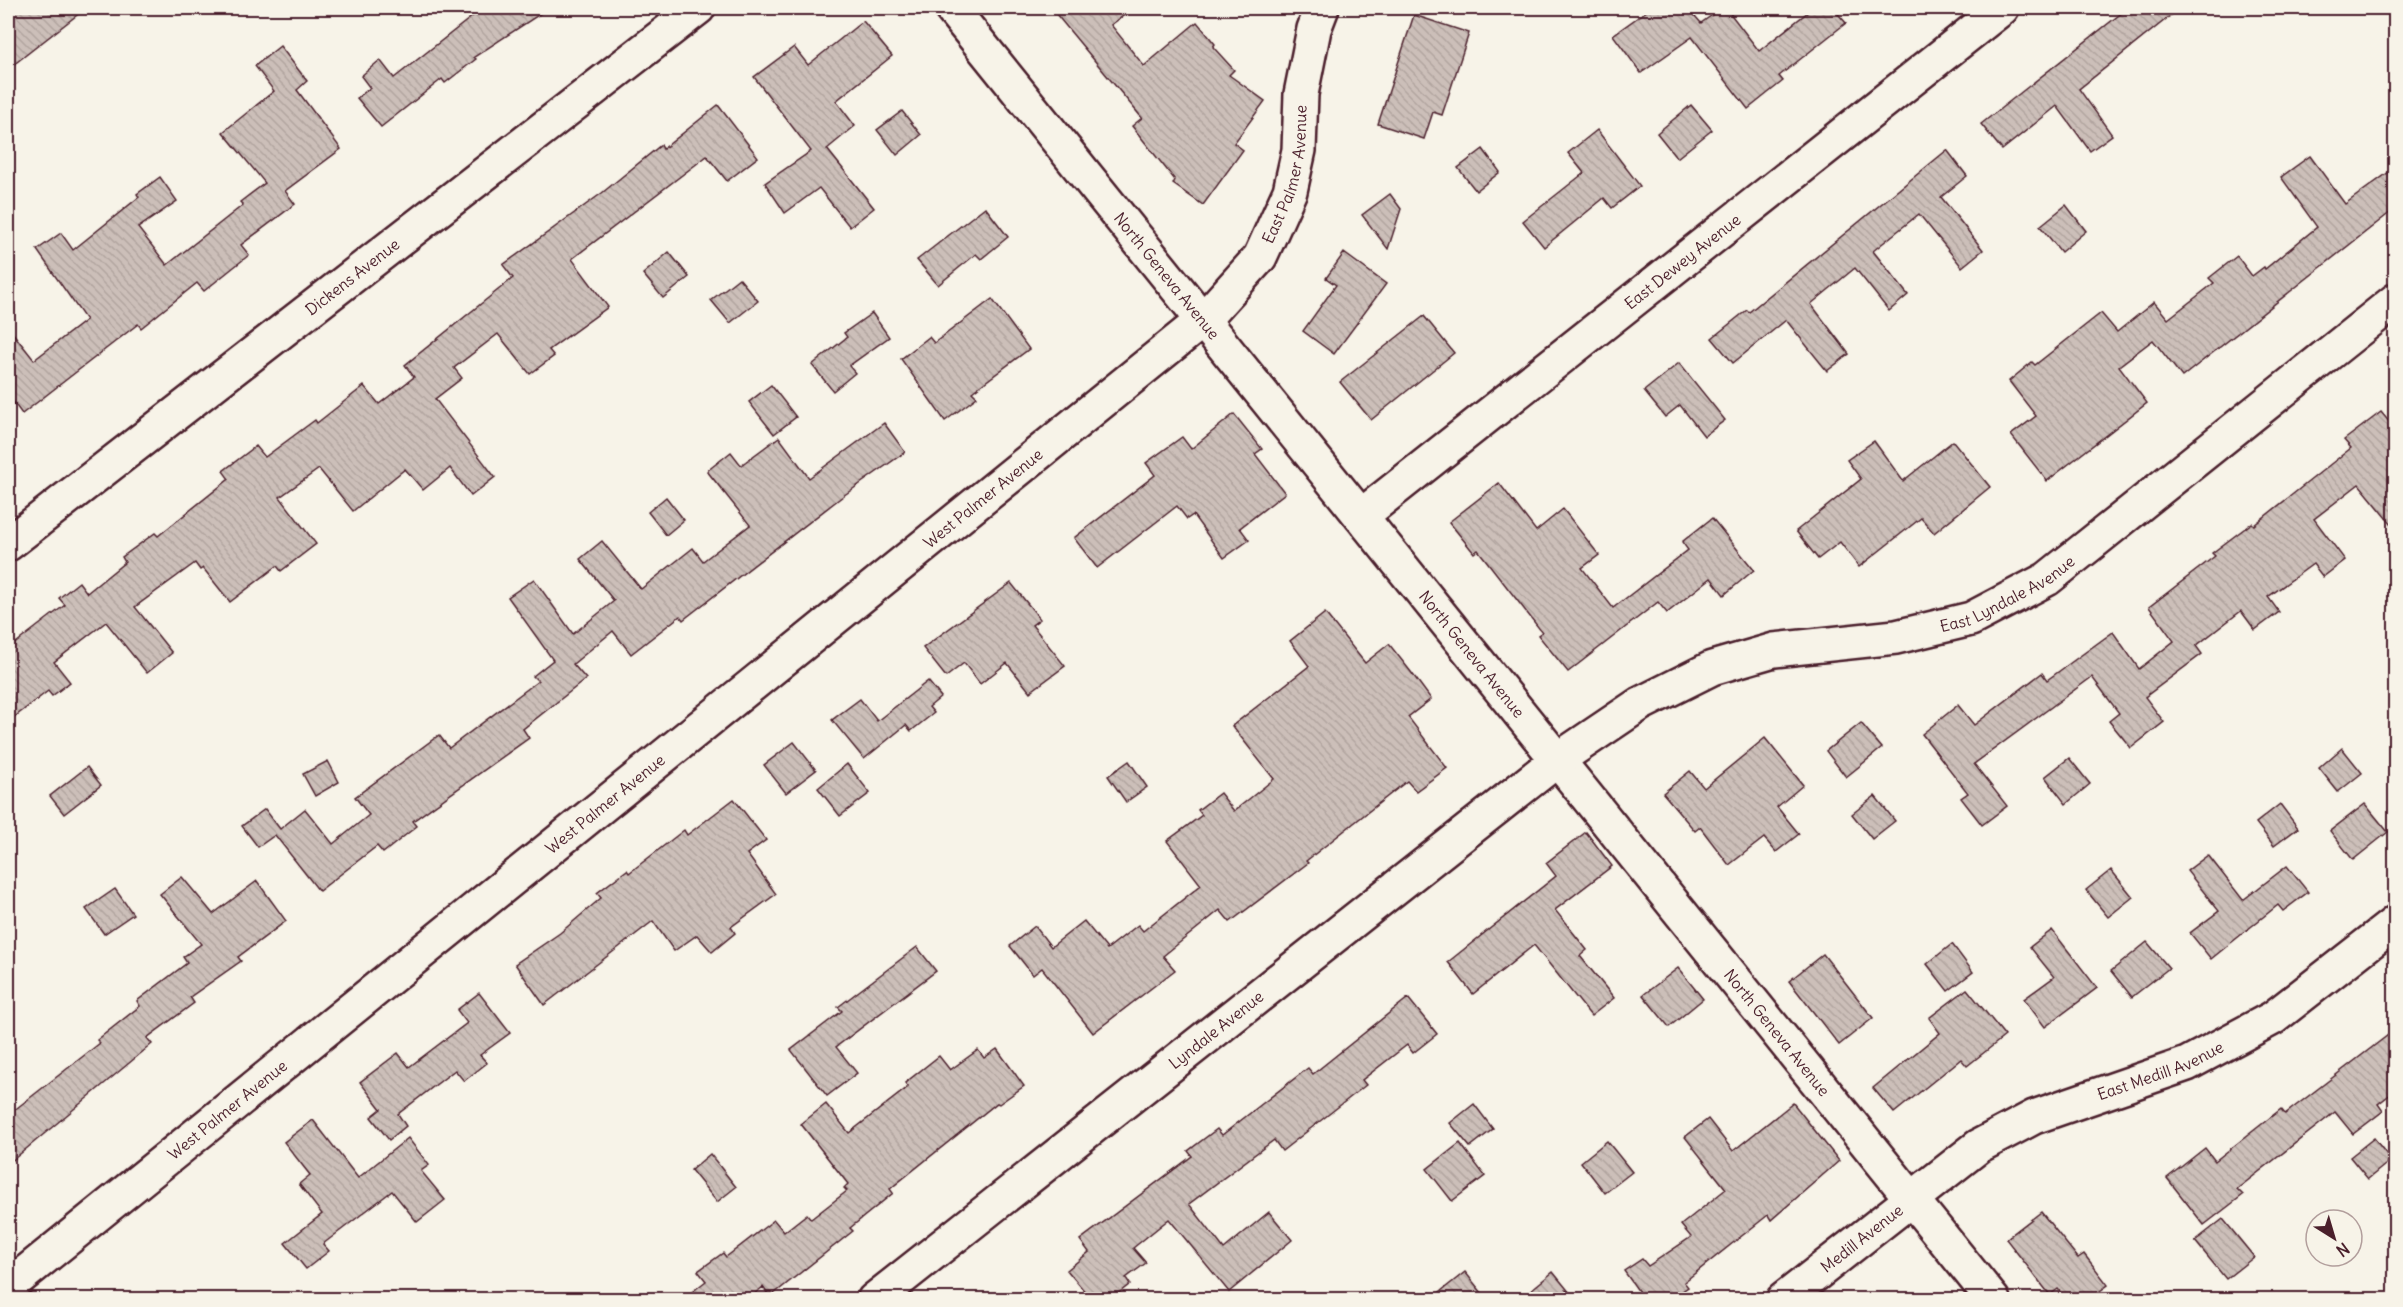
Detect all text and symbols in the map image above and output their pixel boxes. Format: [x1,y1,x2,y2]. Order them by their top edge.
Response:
street label: East Palmer Avenue [1258,105,1311,247]
street label: North Geneva Avenue [1110,208,1224,343]
street label: East Dewey Avenue [1620,209,1744,313]
street label: Dickens Avenue [301,234,403,319]
street label: West Palmer Avenue [919,444,1047,552]
street label: East Lyndale Avenue [1938,551,2079,636]
street label: North Geneva Avenue [1415,587,1529,722]
street label: West Palmer Avenue [541,750,669,858]
street label: North Geneva Avenue [1720,965,1834,1100]
street label: Lyndale Avenue [1165,986,1267,1073]
street label: East Medill Avenue [2095,1036,2227,1104]
street label: West Palmer Avenue [164,1055,291,1164]
street label: Medill Avenue [1816,1200,1907,1277]
north arrow [2304,1208,2364,1268]
text: N [2333,1239,2353,1261]

